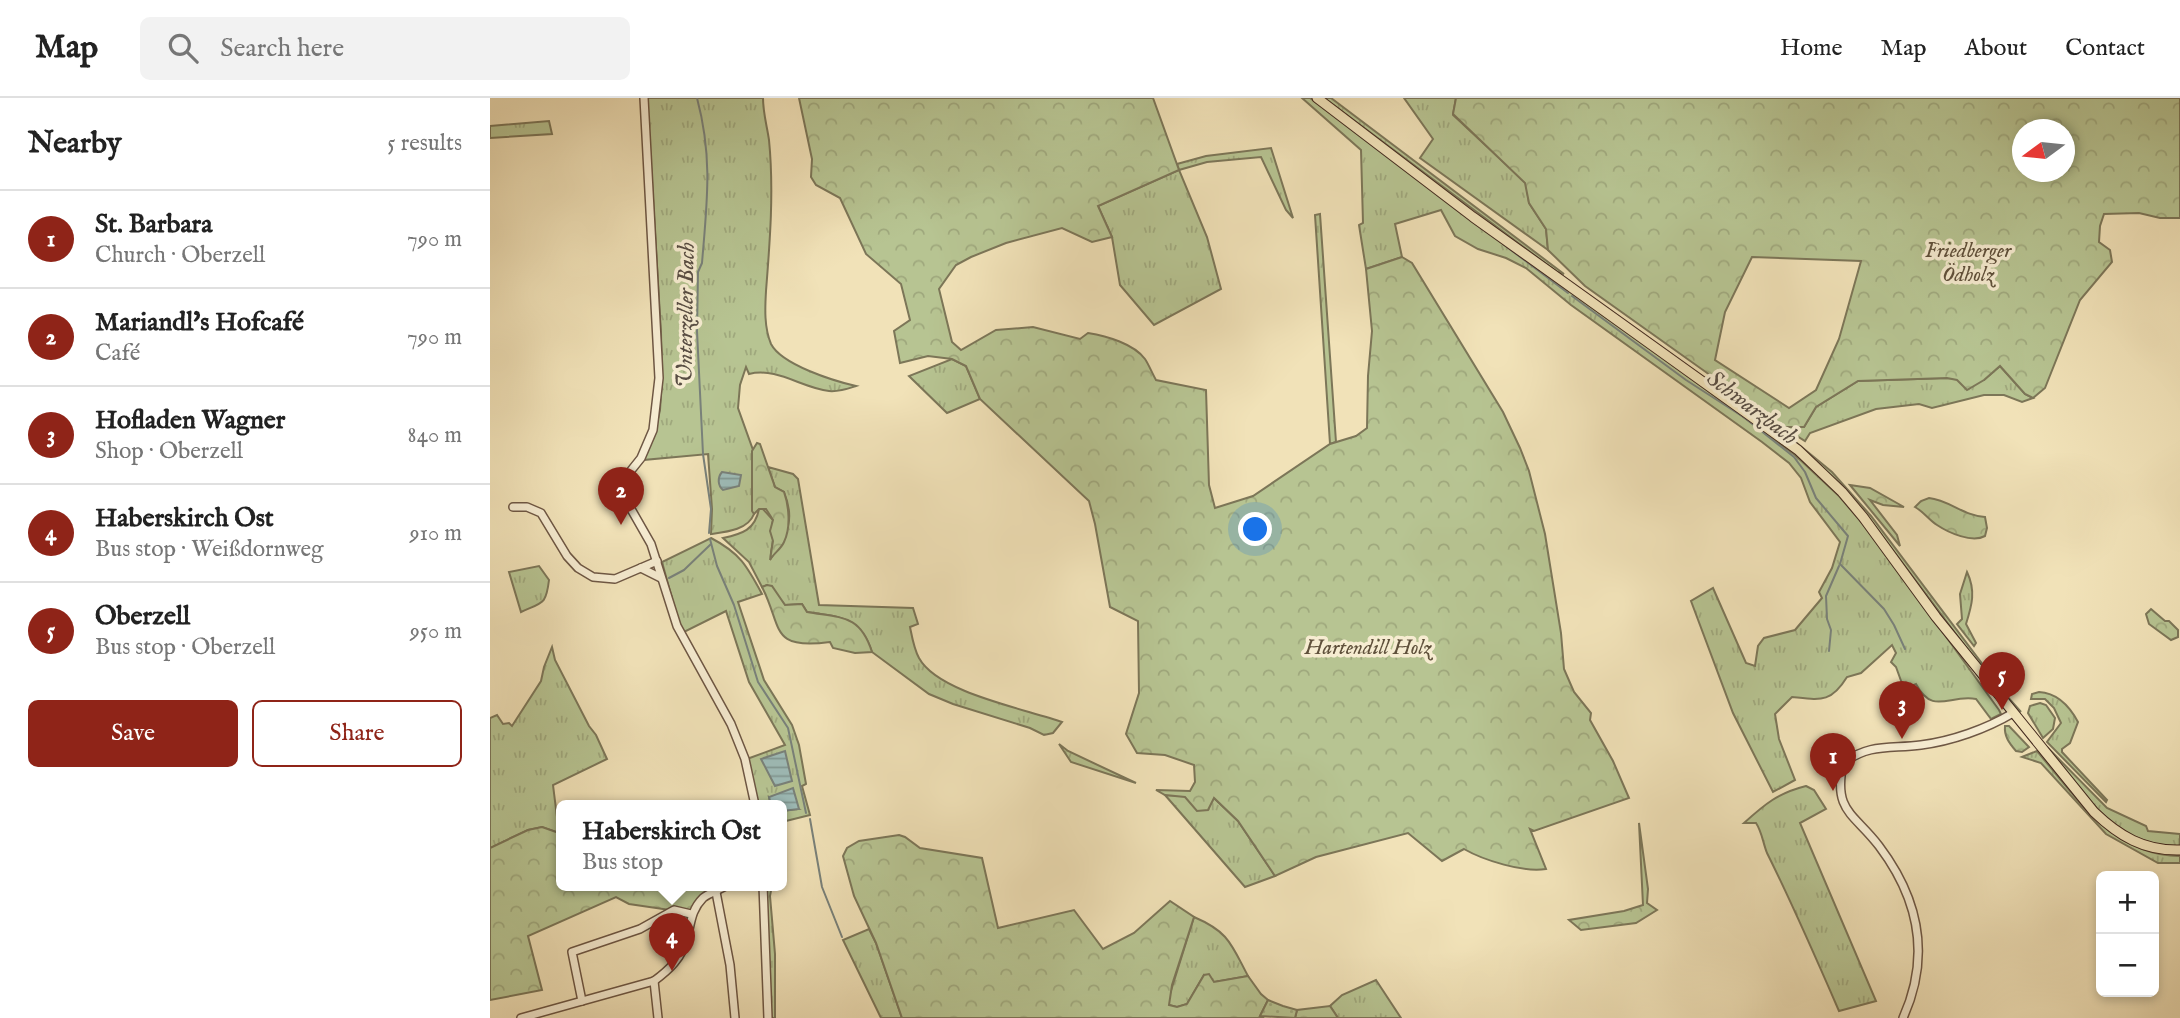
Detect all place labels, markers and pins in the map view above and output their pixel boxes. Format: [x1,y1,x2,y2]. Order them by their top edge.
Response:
pin: 2 [598,467,644,525]
pin: 5 [1979,652,2025,710]
pin: 3 [1879,681,1925,739]
pin: 1 [1810,733,1856,791]
pin: 4 [649,913,695,971]

